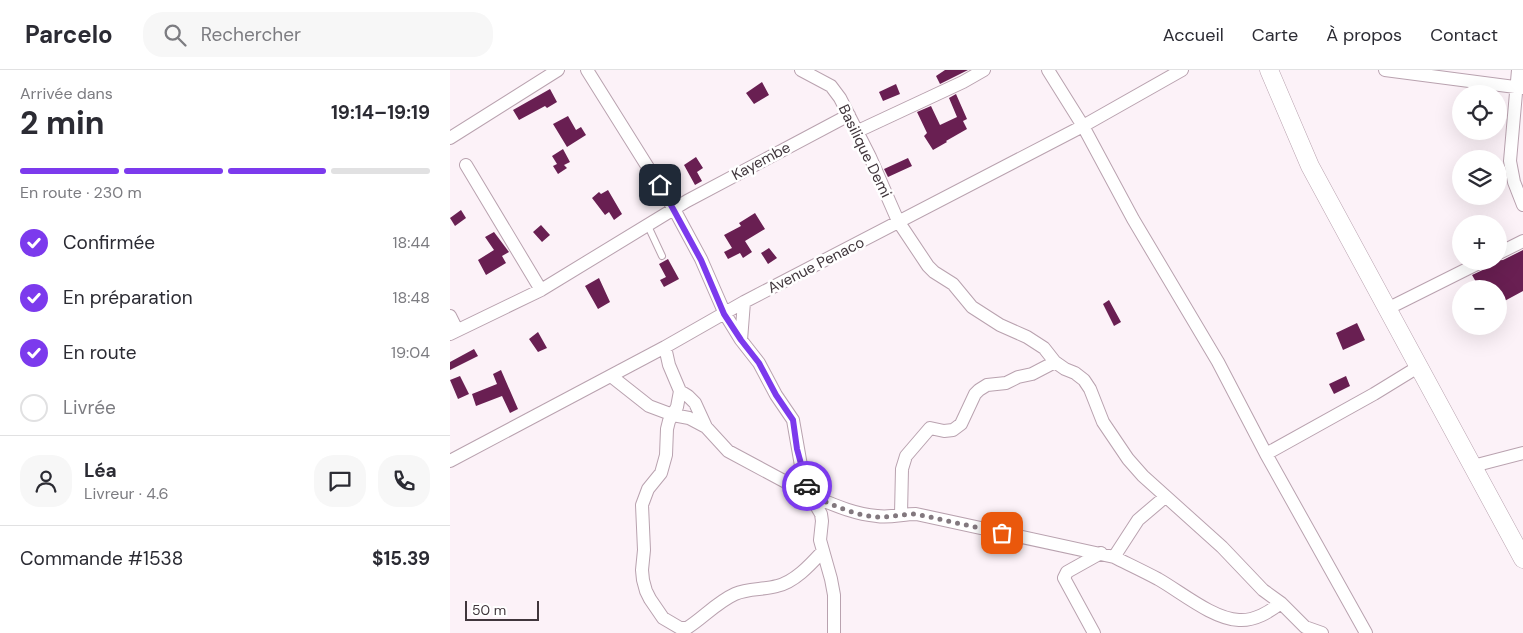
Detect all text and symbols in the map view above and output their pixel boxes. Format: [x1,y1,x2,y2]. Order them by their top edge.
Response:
search box [143,12,493,57]
text: Parcelo [25,19,113,50]
icon: search [161,21,189,49]
text: Rechercher [201,22,301,47]
text: Accueil [1163,23,1224,47]
text: Carte [1252,23,1298,47]
text: À propos [1326,23,1402,47]
text: Contact [1430,23,1498,47]
text: Arrivée dans [20,83,113,104]
map controls [1452,85,1507,335]
button: locate [1452,85,1507,140]
text: 19:14–19:19 [331,100,430,125]
street label: Basilique Demi [834,101,896,201]
text: 2 min [20,102,105,144]
street label: Kayembe [728,137,794,185]
button: layers [1452,150,1507,205]
pin [639,164,681,206]
icon: home [646,171,674,199]
text: En route · 230 m [20,182,142,203]
button: + [1452,215,1507,270]
icon: check [20,229,48,257]
text: Confirmée [63,230,155,255]
text: 18:44 [393,232,430,253]
street label: Avenue Penaco [764,232,868,298]
button: − [1452,280,1507,335]
icon: check [20,284,48,312]
text: En préparation [63,285,193,310]
text: 18:48 [393,287,430,308]
icon: check [20,339,48,367]
text: En route [63,340,137,365]
text: 19:04 [391,342,430,363]
text: Livrée [63,395,116,420]
button: person [20,455,72,507]
button: chat [314,455,366,507]
button: phone [378,455,430,507]
text: Léa [84,458,117,483]
courier [782,461,832,511]
icon: car [793,472,821,500]
text: Livreur · 4.6 [84,483,169,504]
pin [981,512,1023,554]
icon: bag [988,519,1016,547]
text: Commande #1538 [20,546,183,571]
text: $15.39 [372,546,430,571]
scale bar [465,598,539,621]
text: 50 m [472,601,506,619]

